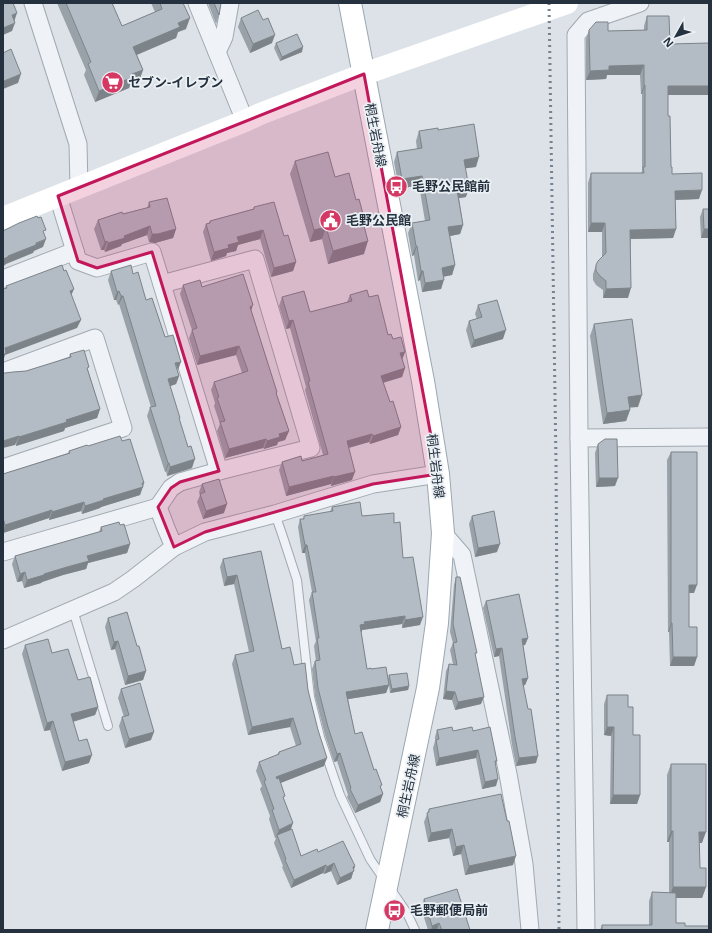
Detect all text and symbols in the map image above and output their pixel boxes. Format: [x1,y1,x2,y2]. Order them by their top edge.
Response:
north arrow [656,16,696,56]
text: N [659,34,676,51]
supermarket icon: セブン-イレブン [100,69,126,95]
place label: セブン-イレブン [128,73,223,91]
street label: 桐生岩舟線 [361,101,391,169]
bus stop icon: 毛野公民館前 [384,173,410,199]
place label: 毛野公民館前 [412,177,490,195]
public building icon: 毛野公民館 [317,207,343,233]
place label: 毛野公民館 [346,211,411,229]
street label: 桐生岩舟線 [423,433,449,499]
street label: 桐生岩舟線 [392,752,424,820]
bus stop icon: 毛野郵便局前 [381,897,407,923]
place label: 毛野郵便局前 [410,901,488,919]

